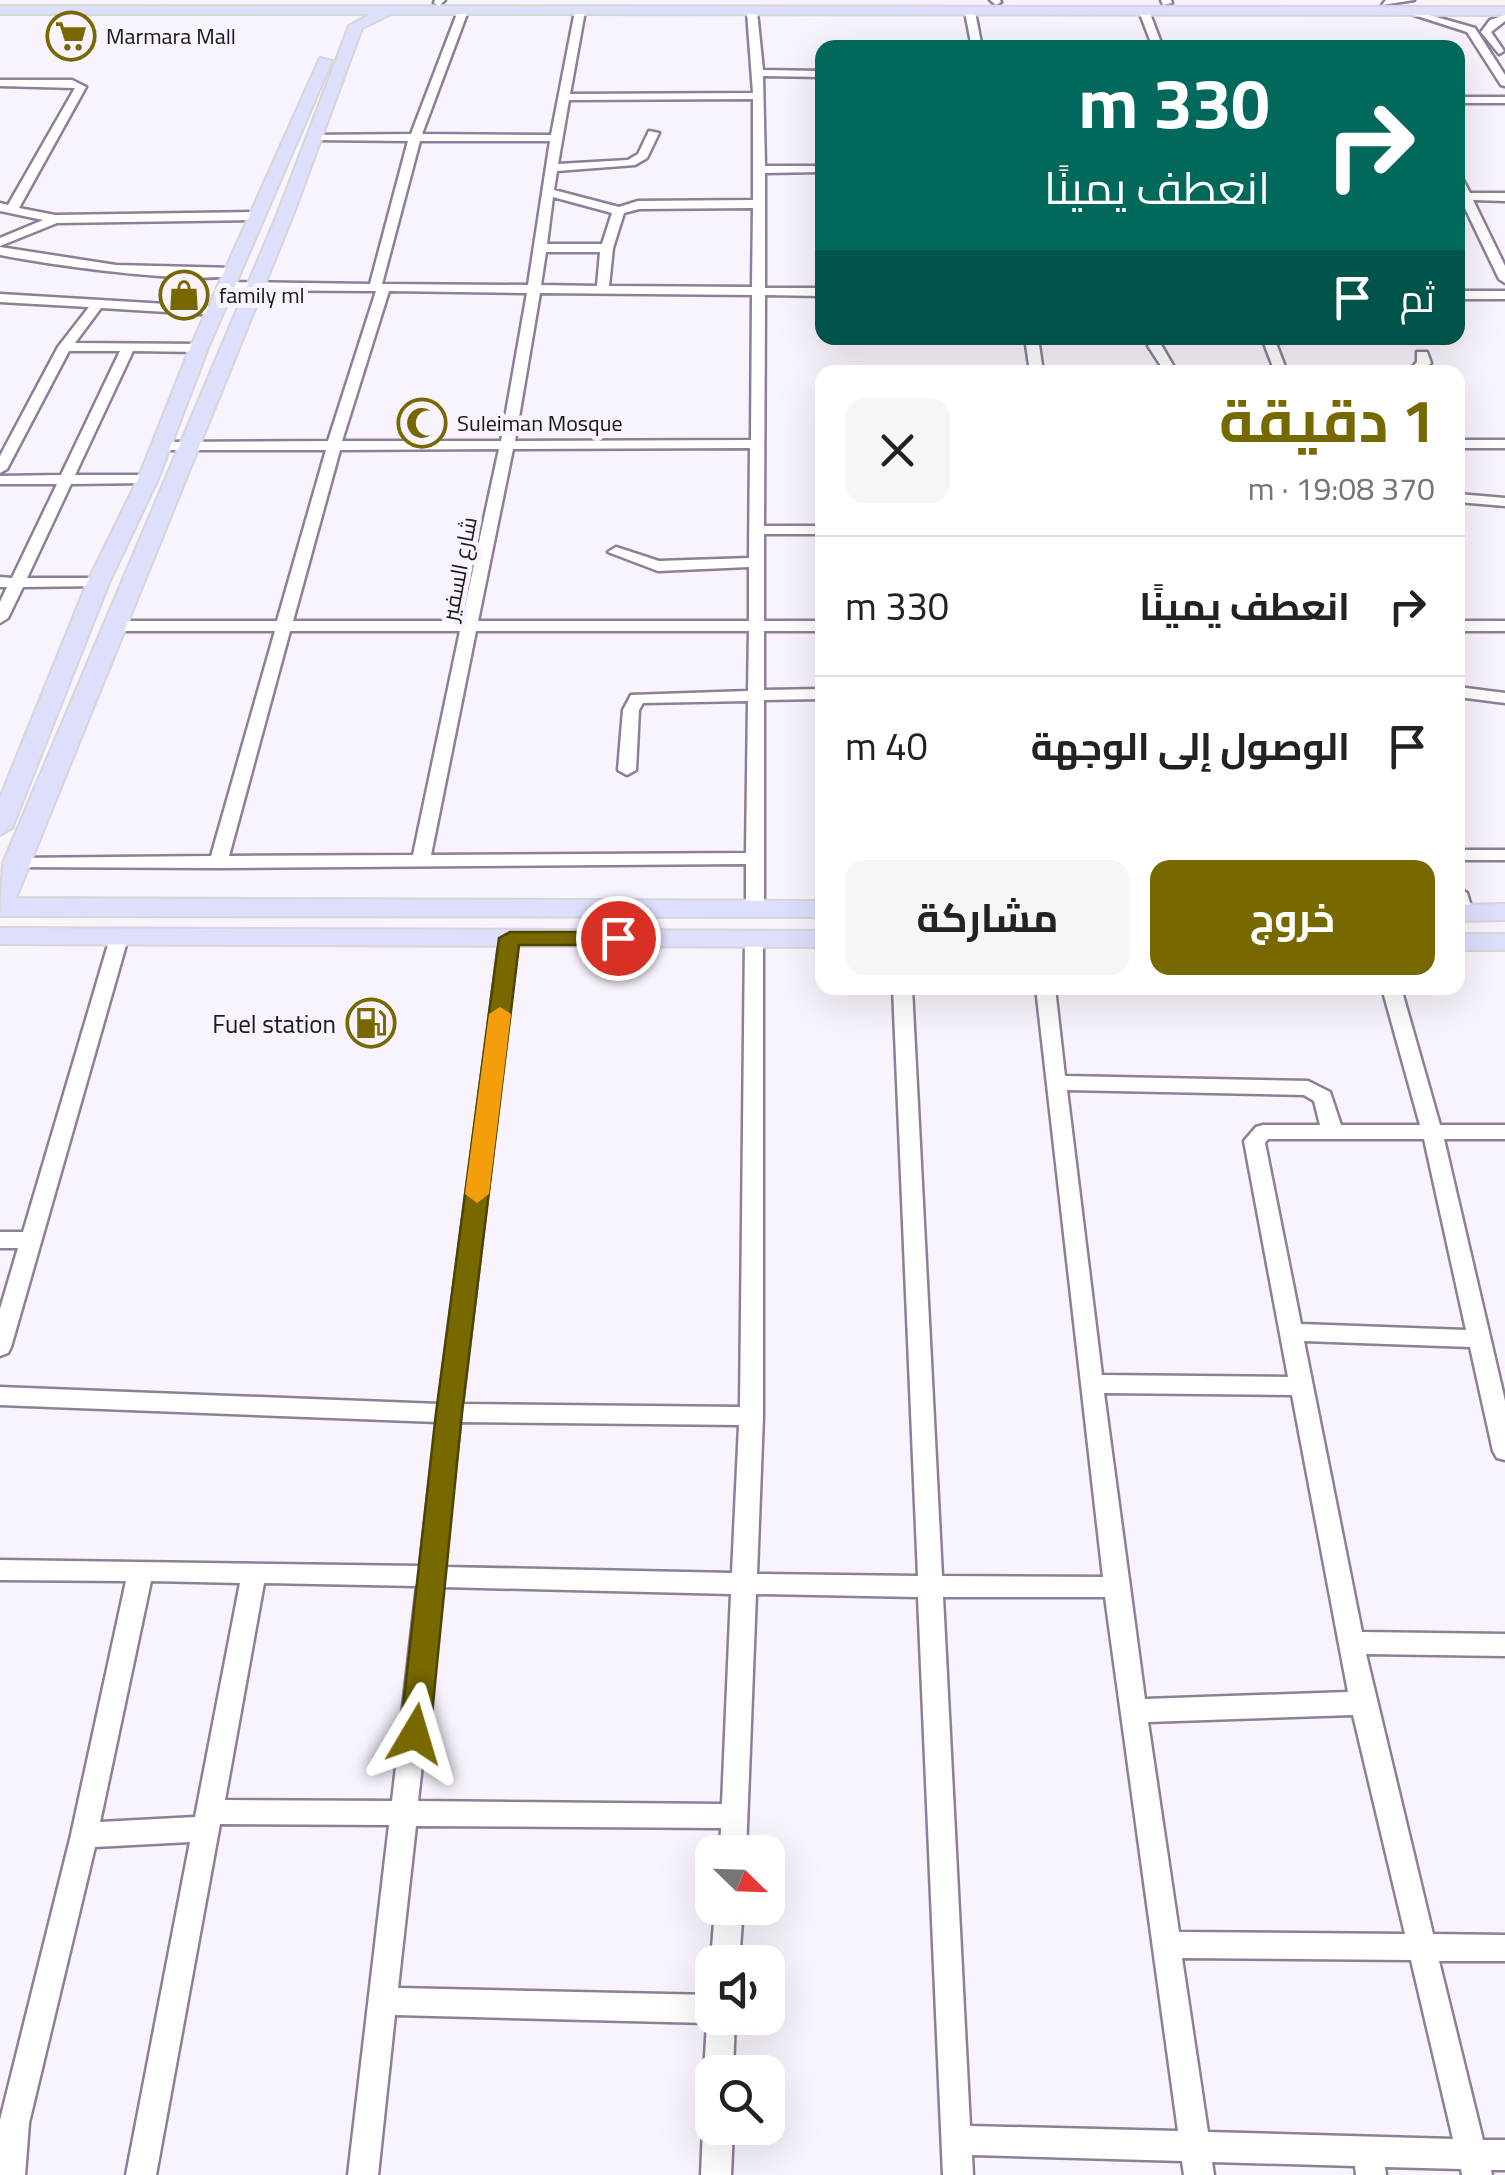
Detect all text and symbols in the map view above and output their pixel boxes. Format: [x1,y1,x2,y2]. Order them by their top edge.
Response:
supermarket icon: Marmara Mall [45,10,97,62]
place label: Marmara Mall [106,15,236,57]
text: 330 m [1079,37,1270,168]
icon: right [1305,80,1435,210]
text: انعطف يمينًا [1044,145,1270,230]
text: ثم [1400,262,1435,334]
shop icon: family ml [158,269,210,321]
icon: arrive [1325,270,1380,325]
place label: family ml [219,274,305,316]
text: 1 دقيقة [1219,364,1435,476]
mosque icon: Suleiman Mosque [396,397,448,449]
button: close [845,398,950,503]
place label: Suleiman Mosque [457,402,623,444]
text: 370 m · 19:08 [1248,458,1435,518]
street label: شارع السفير [428,513,490,627]
text: 330 m [845,570,949,642]
text: انعطف يمينًا [1139,570,1350,642]
icon: right [1380,579,1435,634]
text: 40 m [845,710,928,782]
text: الوصول إلى الوجهة [1031,710,1350,782]
icon: arrive [1380,719,1435,774]
button: مشاركة [845,860,1130,975]
button: خروج [1150,860,1435,975]
pin [576,896,661,981]
icon: arrive [591,911,646,966]
fuel station icon: Fuel station [345,997,397,1049]
place label: Fuel station [212,1000,336,1047]
position arrow [363,1682,467,1786]
north arrow [695,1835,785,1925]
map controls [695,1835,785,2145]
button: sound [695,1945,785,2035]
button: search [695,2055,785,2145]

